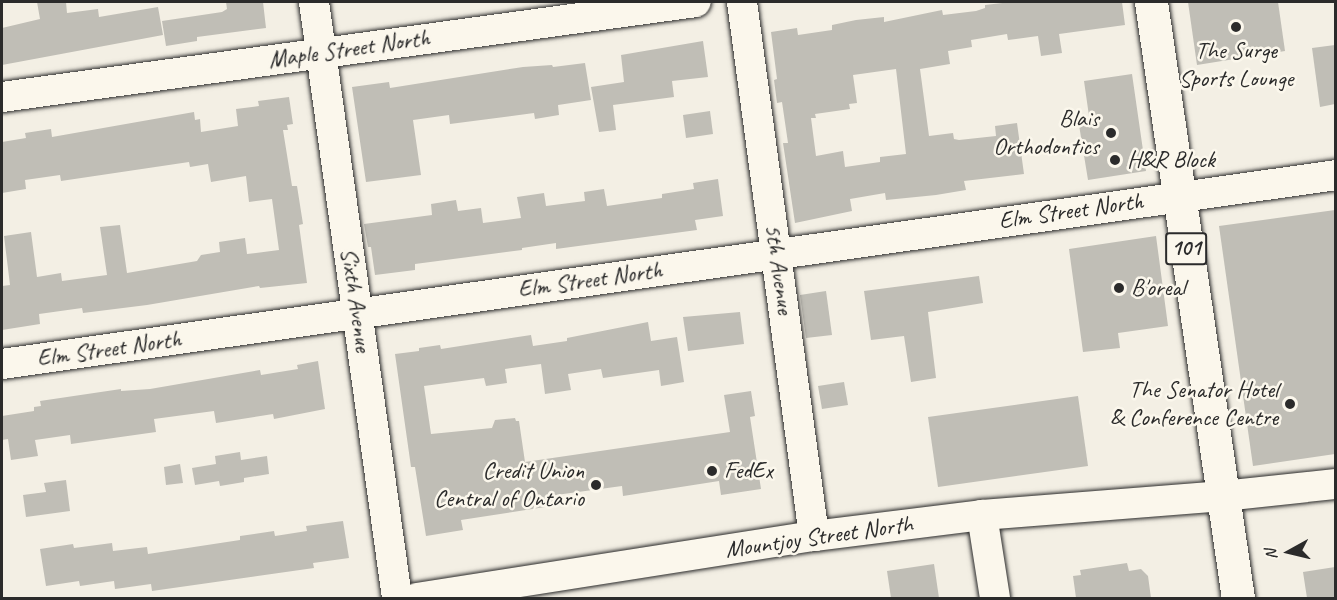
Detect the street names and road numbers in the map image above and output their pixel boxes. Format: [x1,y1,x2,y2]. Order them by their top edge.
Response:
street label: Maple Street North [266,23,432,75]
street label: Elm Street North [997,187,1145,235]
street label: 5th Avenue [758,222,800,316]
road number: 101 [1165,230,1207,268]
street label: Sixth Avenue [334,246,378,354]
street label: Elm Street North [516,256,664,304]
street label: Elm Street North [35,325,183,373]
street label: Mountjoy Street North [723,510,915,564]

